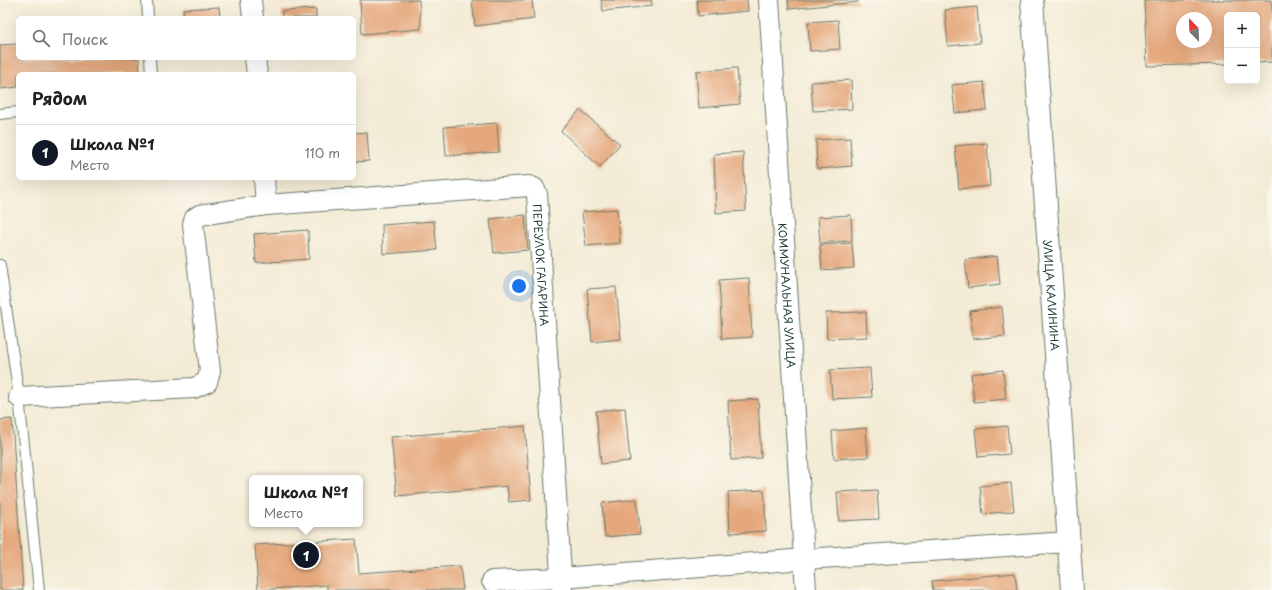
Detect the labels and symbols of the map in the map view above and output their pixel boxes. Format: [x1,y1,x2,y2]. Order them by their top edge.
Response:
north arrow [1176,12,1212,48]
street label: ПЕРЕУЛОК ГАГАРИНА [529,203,554,327]
street label: КОММУНАЛЬНАЯ УЛИЦА [774,222,801,369]
street label: УЛИЦА КАЛИНИНА [1040,239,1064,352]
your location [509,276,529,296]
pin: 1 [293,540,319,570]

